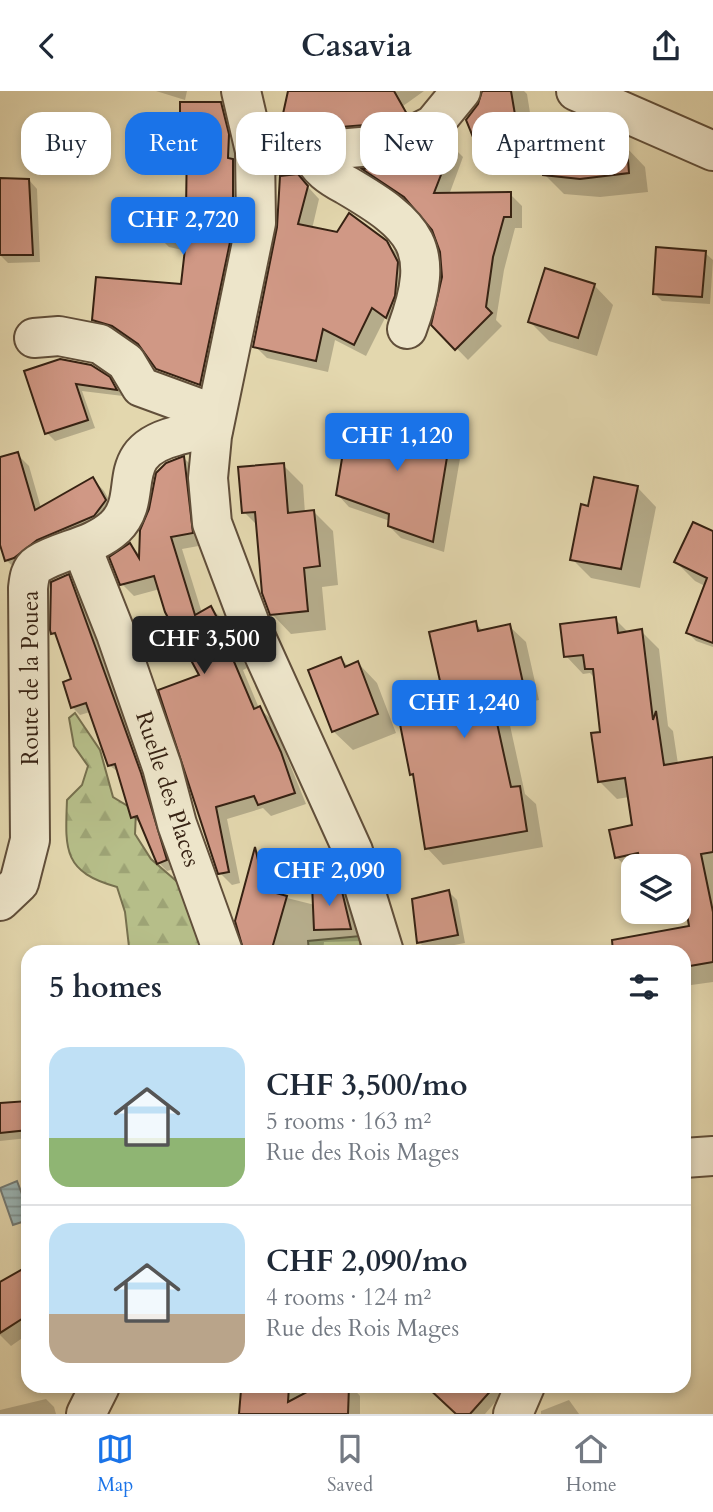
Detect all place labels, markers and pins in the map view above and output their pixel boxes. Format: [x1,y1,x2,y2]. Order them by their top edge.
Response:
pin: CHF 2,720 [103,197,263,257]
pin: CHF 1,120 [317,413,477,473]
pin: CHF 3,500 [124,617,284,676]
pin: CHF 1,240 [384,681,544,740]
pin: CHF 2,090 [249,849,409,908]

